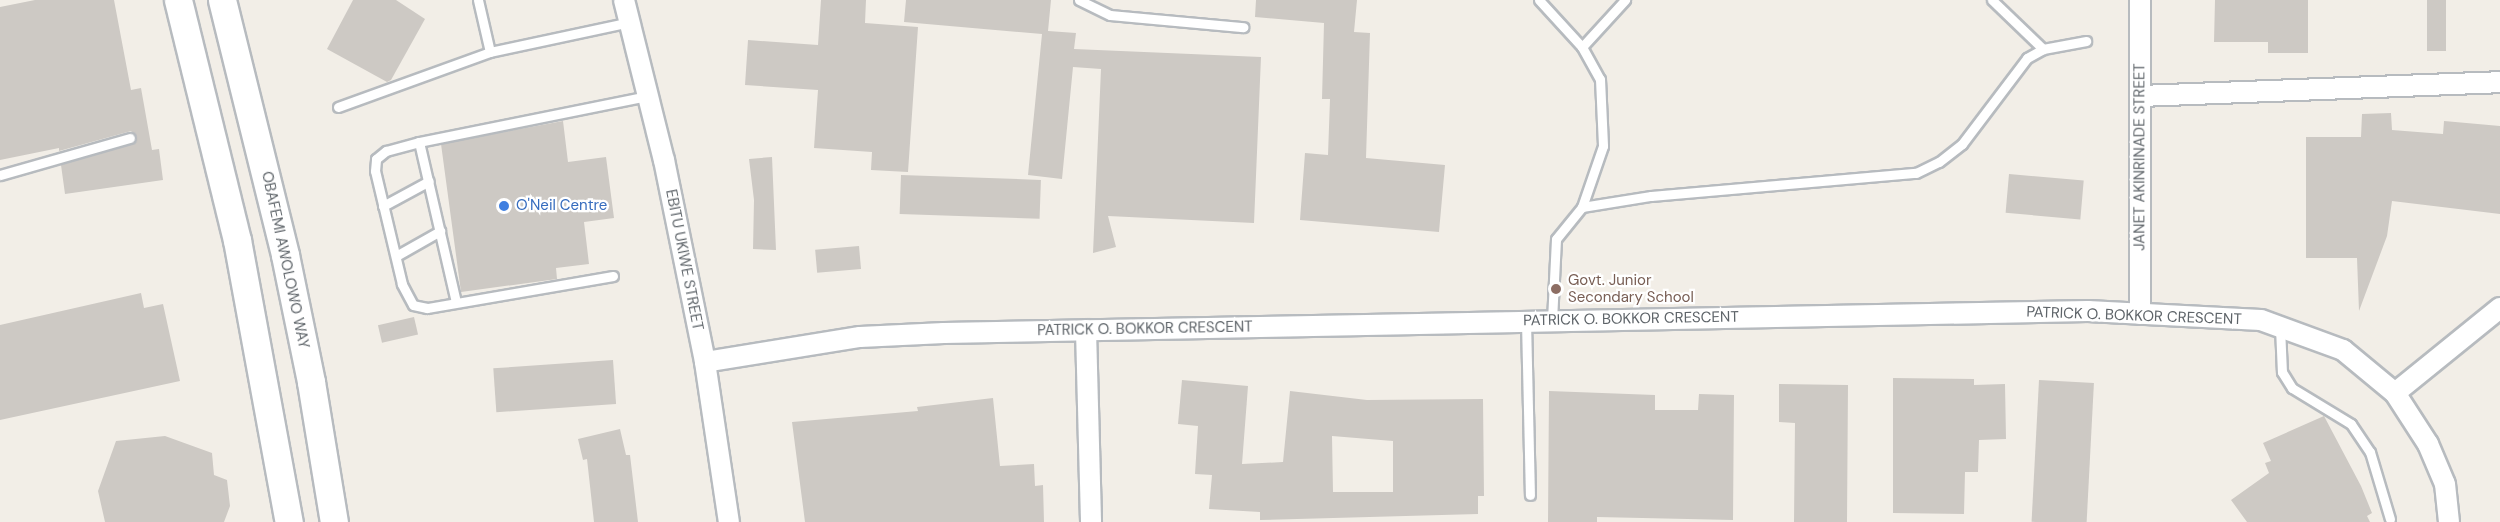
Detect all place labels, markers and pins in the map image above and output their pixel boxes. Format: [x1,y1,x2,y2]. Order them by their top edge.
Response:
place label: O'Neil Centre [516,197,607,215]
marker: O'Neil Centre [497,199,511,213]
place label: Govt. Junior Secondary School [1568,271,1694,306]
marker: Govt. Junior Secondary School [1549,282,1563,296]

